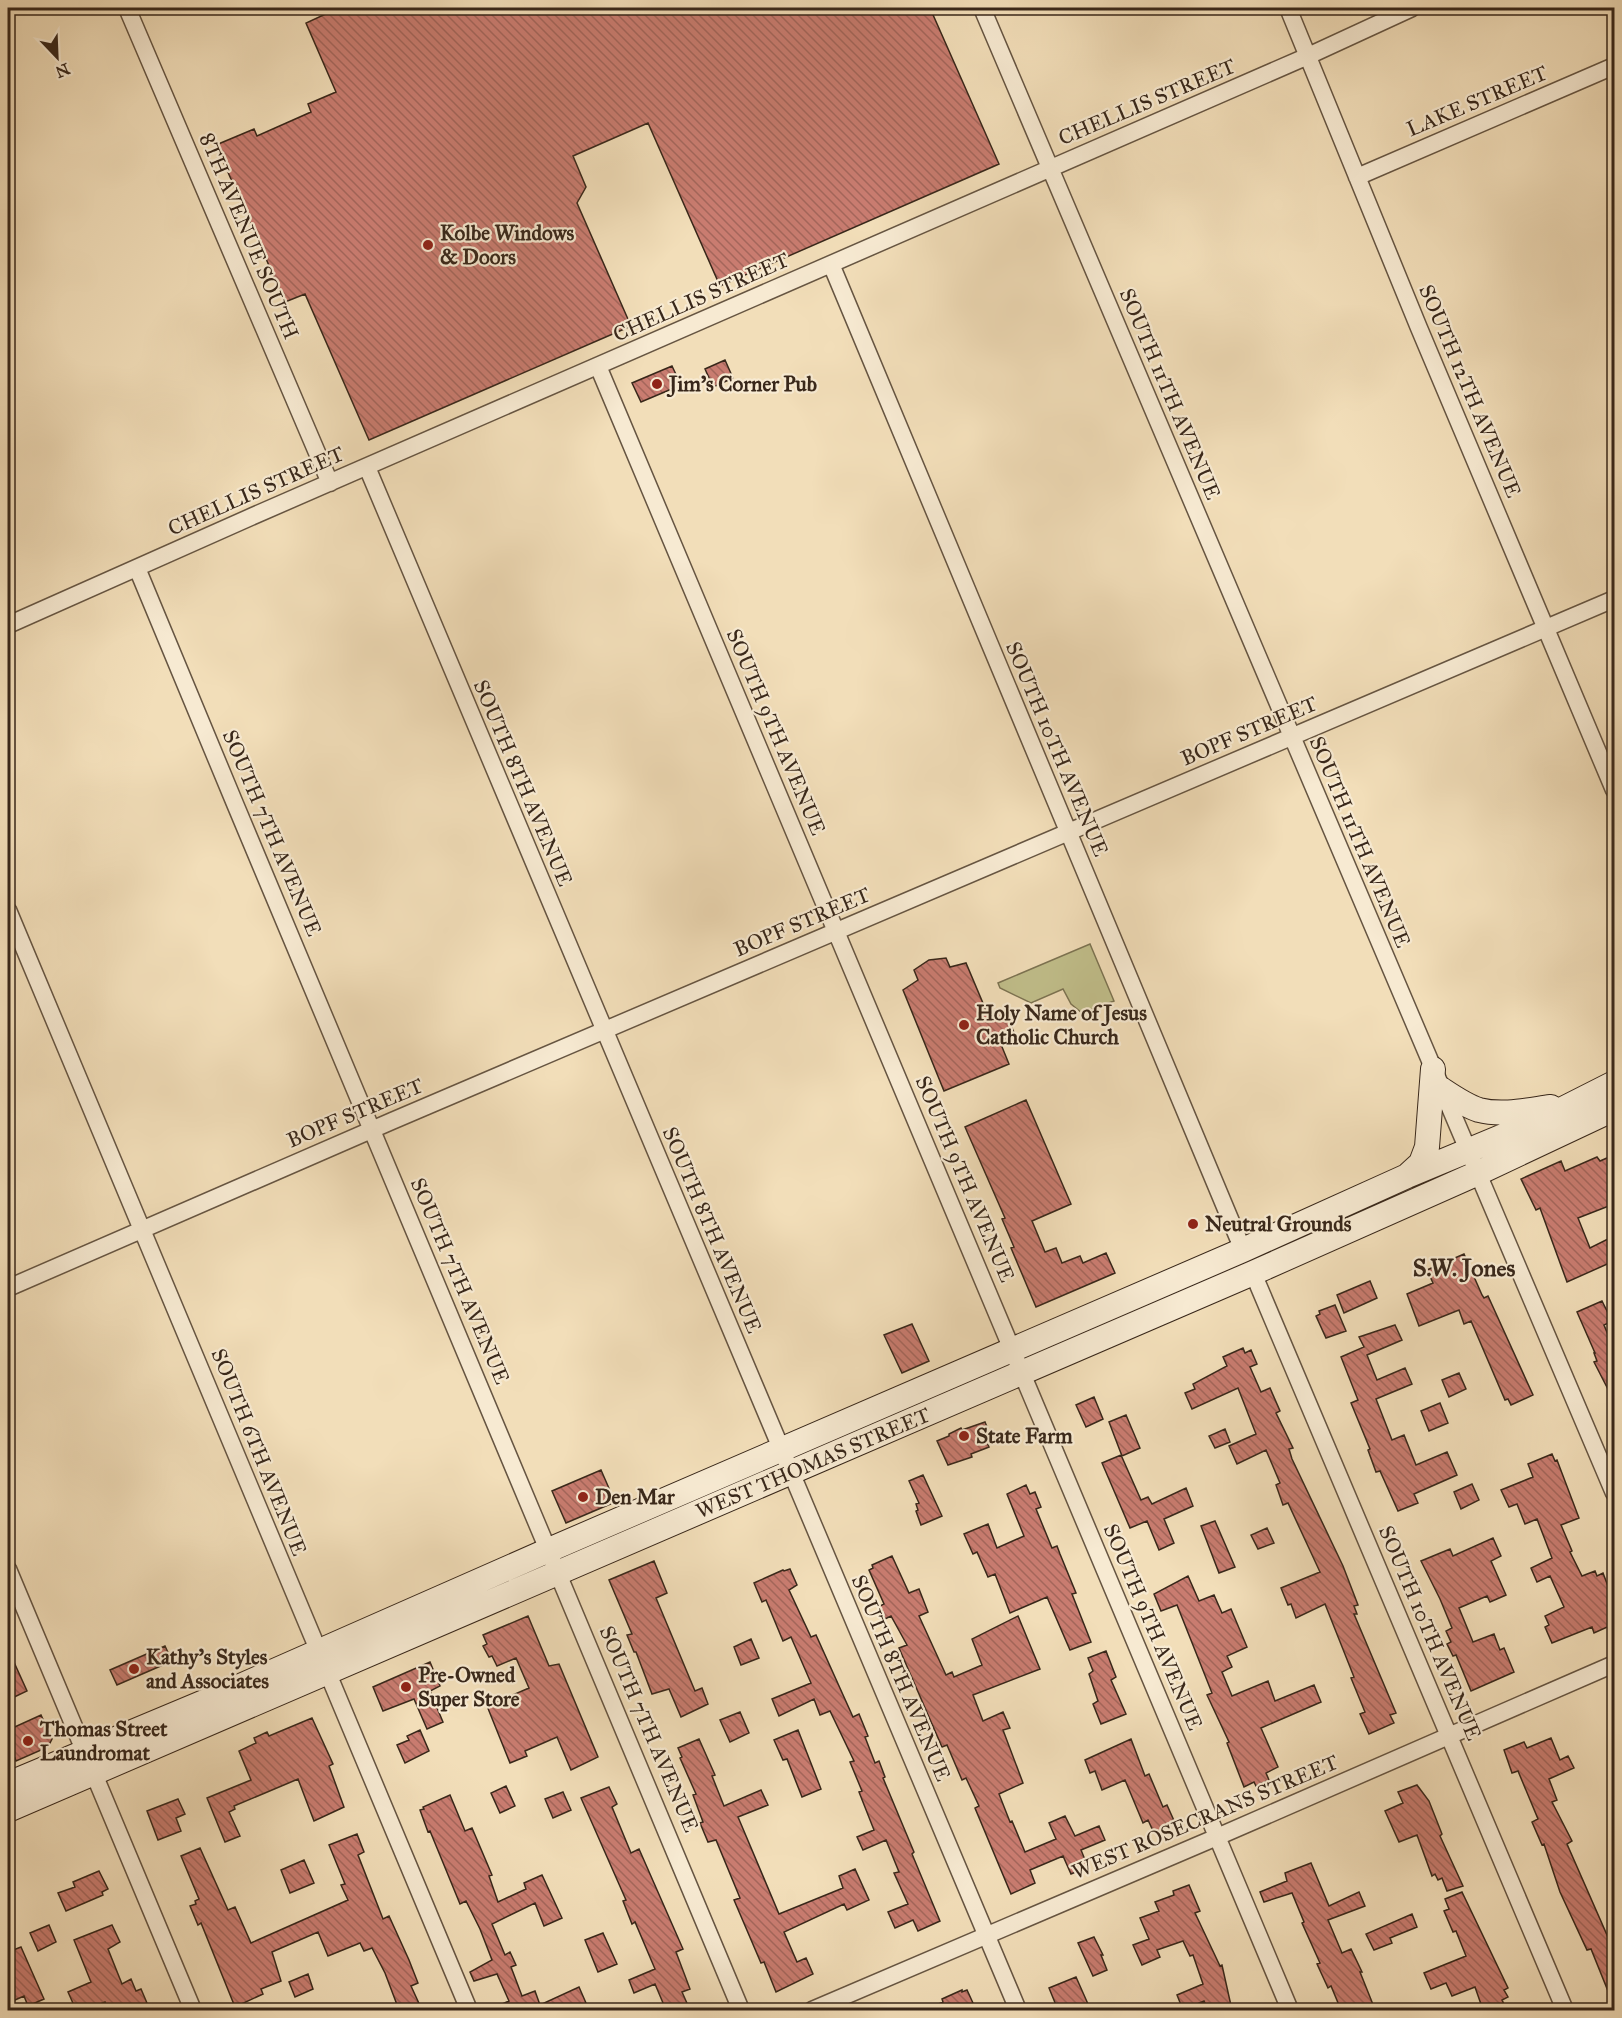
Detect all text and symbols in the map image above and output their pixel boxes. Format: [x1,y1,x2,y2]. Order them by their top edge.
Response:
north arrow [27,27,87,87]
street label: CHELLIS STREET [1055,53,1239,151]
text: N [52,59,73,82]
street label: LAKE STREET [1403,60,1551,142]
street label: 8TH AVENUE SOUTH [194,129,304,343]
place label: Kolbe Windows & Doors [440,220,574,270]
marker: Kolbe Windows & Doors [421,238,435,252]
street label: CHELLIS STREET [609,247,793,347]
street label: SOUTH 12TH AVENUE [1413,281,1527,501]
street label: SOUTH 11TH AVENUE [1114,285,1226,503]
place label: Jim's Corner Pub [666,371,817,398]
marker: Jim's Corner Pub [650,377,664,391]
street label: CHELLIS STREET [164,441,348,541]
street label: SOUTH 9TH AVENUE [721,625,831,839]
street label: SOUTH 10TH AVENUE [1000,638,1114,860]
street label: SOUTH 8TH AVENUE [468,676,578,890]
street label: BOPF STREET [1177,691,1321,771]
street label: SOUTH 7TH AVENUE [217,726,327,940]
street label: SOUTH 11TH AVENUE [1304,733,1416,951]
street label: BOPF STREET [730,882,874,962]
place label: Holy Name of Jesus Catholic Church [976,1000,1147,1050]
marker: Holy Name of Jesus Catholic Church [957,1018,971,1032]
street label: SOUTH 9TH AVENUE [910,1072,1020,1286]
street label: BOPF STREET [283,1073,427,1153]
street label: SOUTH 8TH AVENUE [657,1123,767,1337]
street label: SOUTH 7TH AVENUE [405,1174,515,1388]
place label: Neutral Grounds [1205,1211,1352,1237]
marker: Neutral Grounds [1186,1217,1200,1231]
district label: S.W. Jones [1413,1253,1516,1283]
street label: SOUTH 6TH AVENUE [206,1345,312,1559]
street label: WEST THOMAS STREET [692,1402,934,1524]
place label: State Farm [976,1423,1073,1449]
marker: State Farm [957,1429,971,1443]
place label: Den Mar [595,1484,676,1510]
marker: Den Mar [576,1490,590,1504]
street label: SOUTH 9TH AVENUE [1098,1520,1208,1734]
street label: SOUTH 10TH AVENUE [1373,1522,1487,1744]
street label: SOUTH 8TH AVENUE [846,1571,956,1785]
street label: SOUTH 7TH AVENUE [594,1622,704,1836]
place label: Kathy's Styles and Associates [146,1644,269,1694]
marker: Kathy's Styles and Associates [127,1662,141,1676]
place label: Pre-Owned Super Store [418,1662,520,1712]
marker: Pre-Owned Super Store [399,1680,413,1694]
place label: Thomas Street Laundromat [39,1716,168,1766]
marker: Thomas Street Laundromat [21,1734,35,1748]
street label: WEST ROSECRANS STREET [1068,1749,1342,1885]

